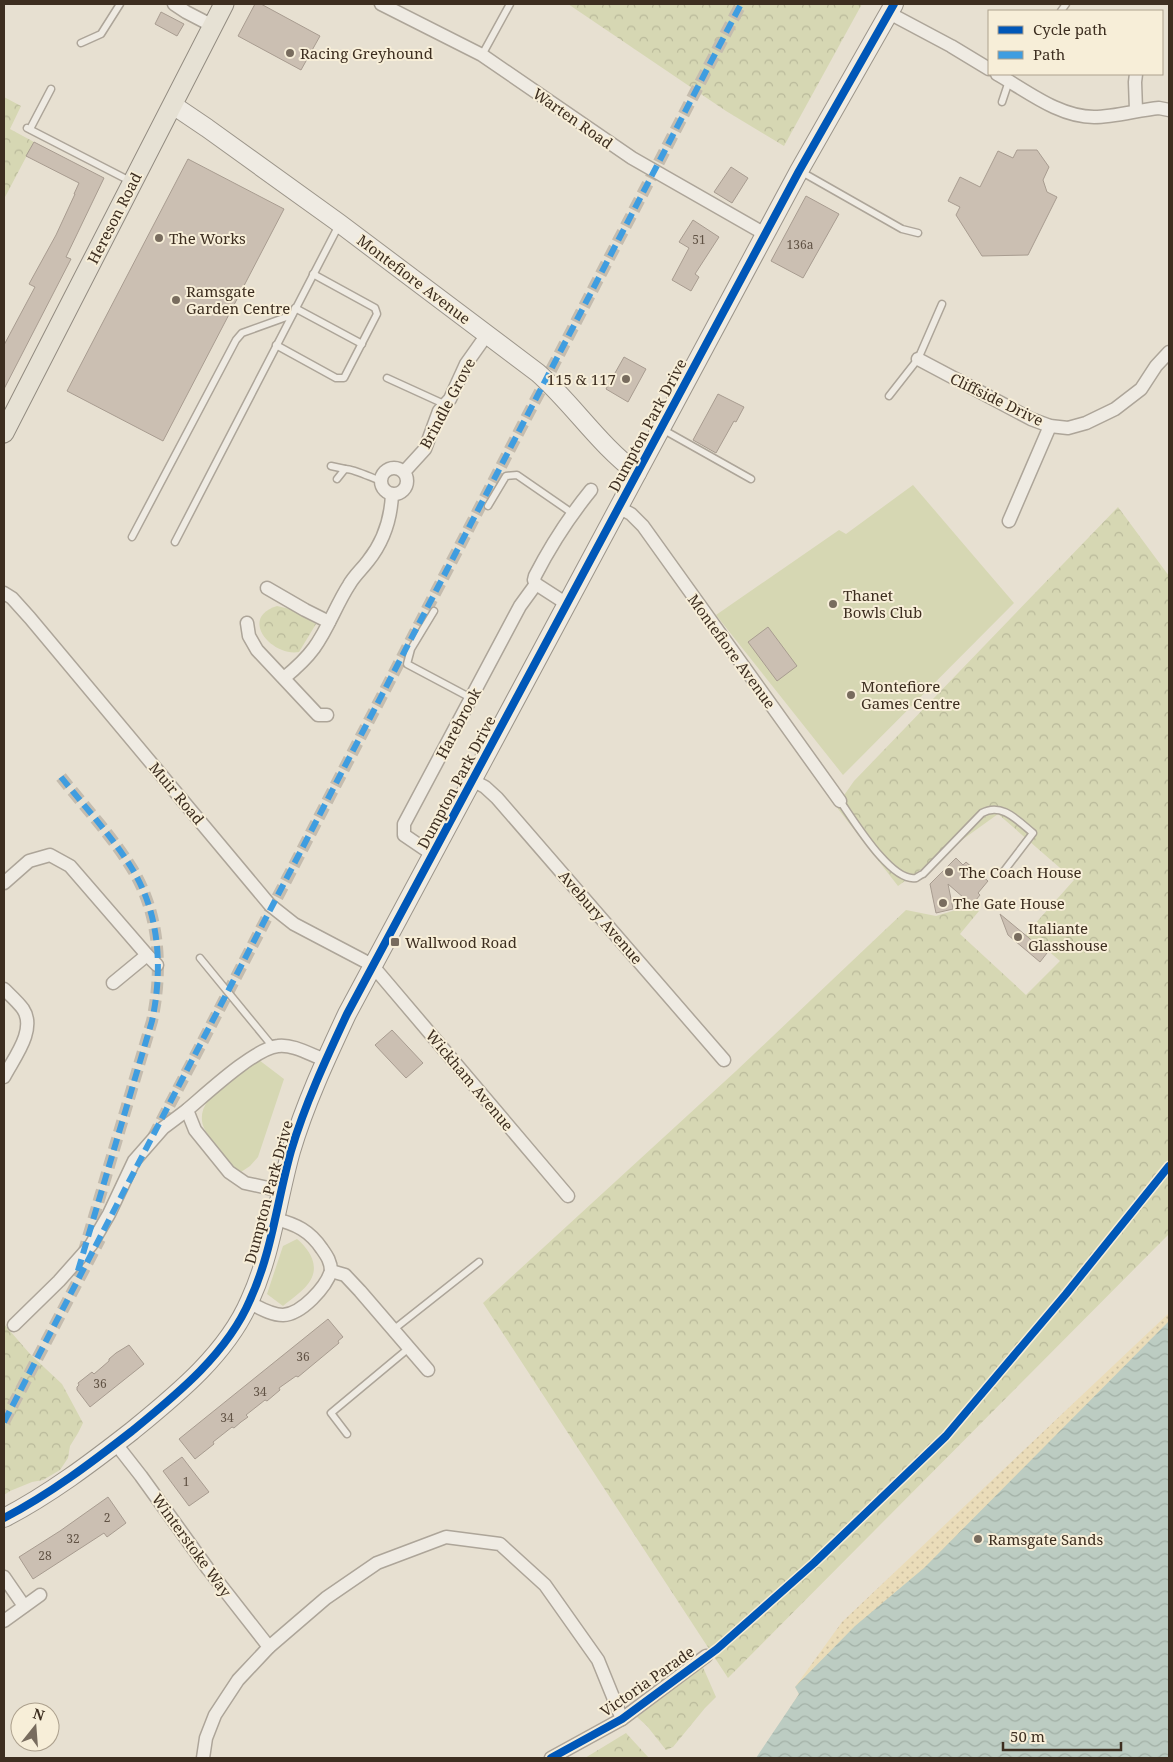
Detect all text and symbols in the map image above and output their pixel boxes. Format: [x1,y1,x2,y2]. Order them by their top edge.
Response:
legend [988,10,1163,75]
text: Cycle path [1033,19,1108,39]
place label: Racing Greyhound [300,43,433,63]
text: Path [1033,44,1066,64]
marker: Racing Greyhound [284,47,296,59]
street label: Warten Road [529,83,617,153]
street label: Hereson Road [82,169,146,267]
place label: The Works [169,228,246,248]
street label: Montefiore Avenue [353,230,475,328]
house number: 51 [692,231,706,248]
marker: The Works [153,232,165,244]
house number: 136a [787,236,814,253]
place label: Ramsgate Garden Centre [186,281,290,318]
marker: Ramsgate Garden Centre [170,294,182,306]
street label: Brindle Grove [415,354,479,452]
street label: Dumpton Park Drive [603,355,691,495]
street label: Cliffside Drive [947,368,1047,430]
place label: 115 & 117 [547,369,616,389]
marker: 115 & 117 [620,373,632,385]
place label: Thanet Bowls Club [843,585,922,622]
street label: Montefiore Avenue [684,590,780,712]
marker: Thanet Bowls Club [827,598,839,610]
place label: Montefiore Games Centre [861,676,960,713]
street label: Harebrook [431,684,485,762]
marker: Montefiore Games Centre [845,689,857,701]
street label: Dumpton Park Drive [412,712,500,852]
street label: Muir Road [145,758,209,828]
place label: The Coach House [959,862,1082,882]
street label: Avebury Avenue [555,866,647,968]
marker: The Coach House [943,866,955,878]
place label: The Gate House [953,893,1065,913]
marker: The Gate House [937,897,949,909]
place label: Italiante Glasshouse [1028,918,1108,955]
marker: Italiante Glasshouse [1012,931,1024,943]
place label: Wallwood Road [405,932,517,952]
marker: Wallwood Road [389,936,401,948]
street label: Wickham Avenue [422,1025,518,1135]
street label: Dumpton Park Drive [239,1118,297,1266]
house number: 36 [296,1348,310,1365]
house number: 36 [93,1375,107,1392]
house number: 34 [253,1383,267,1400]
house number: 34 [220,1409,234,1426]
house number: 1 [183,1473,189,1490]
street label: Winterstoke Way [148,1489,237,1601]
house number: 2 [104,1509,110,1526]
place label: Ramsgate Sands [988,1529,1103,1549]
house number: 32 [66,1530,80,1547]
marker: Ramsgate Sands [972,1533,984,1545]
house number: 28 [38,1547,52,1564]
street label: Victoria Parade [596,1641,698,1721]
north arrow [10,1702,60,1752]
text: N [31,1703,47,1725]
scale bar [1003,1720,1120,1752]
text: 50 m [1010,1726,1045,1746]

